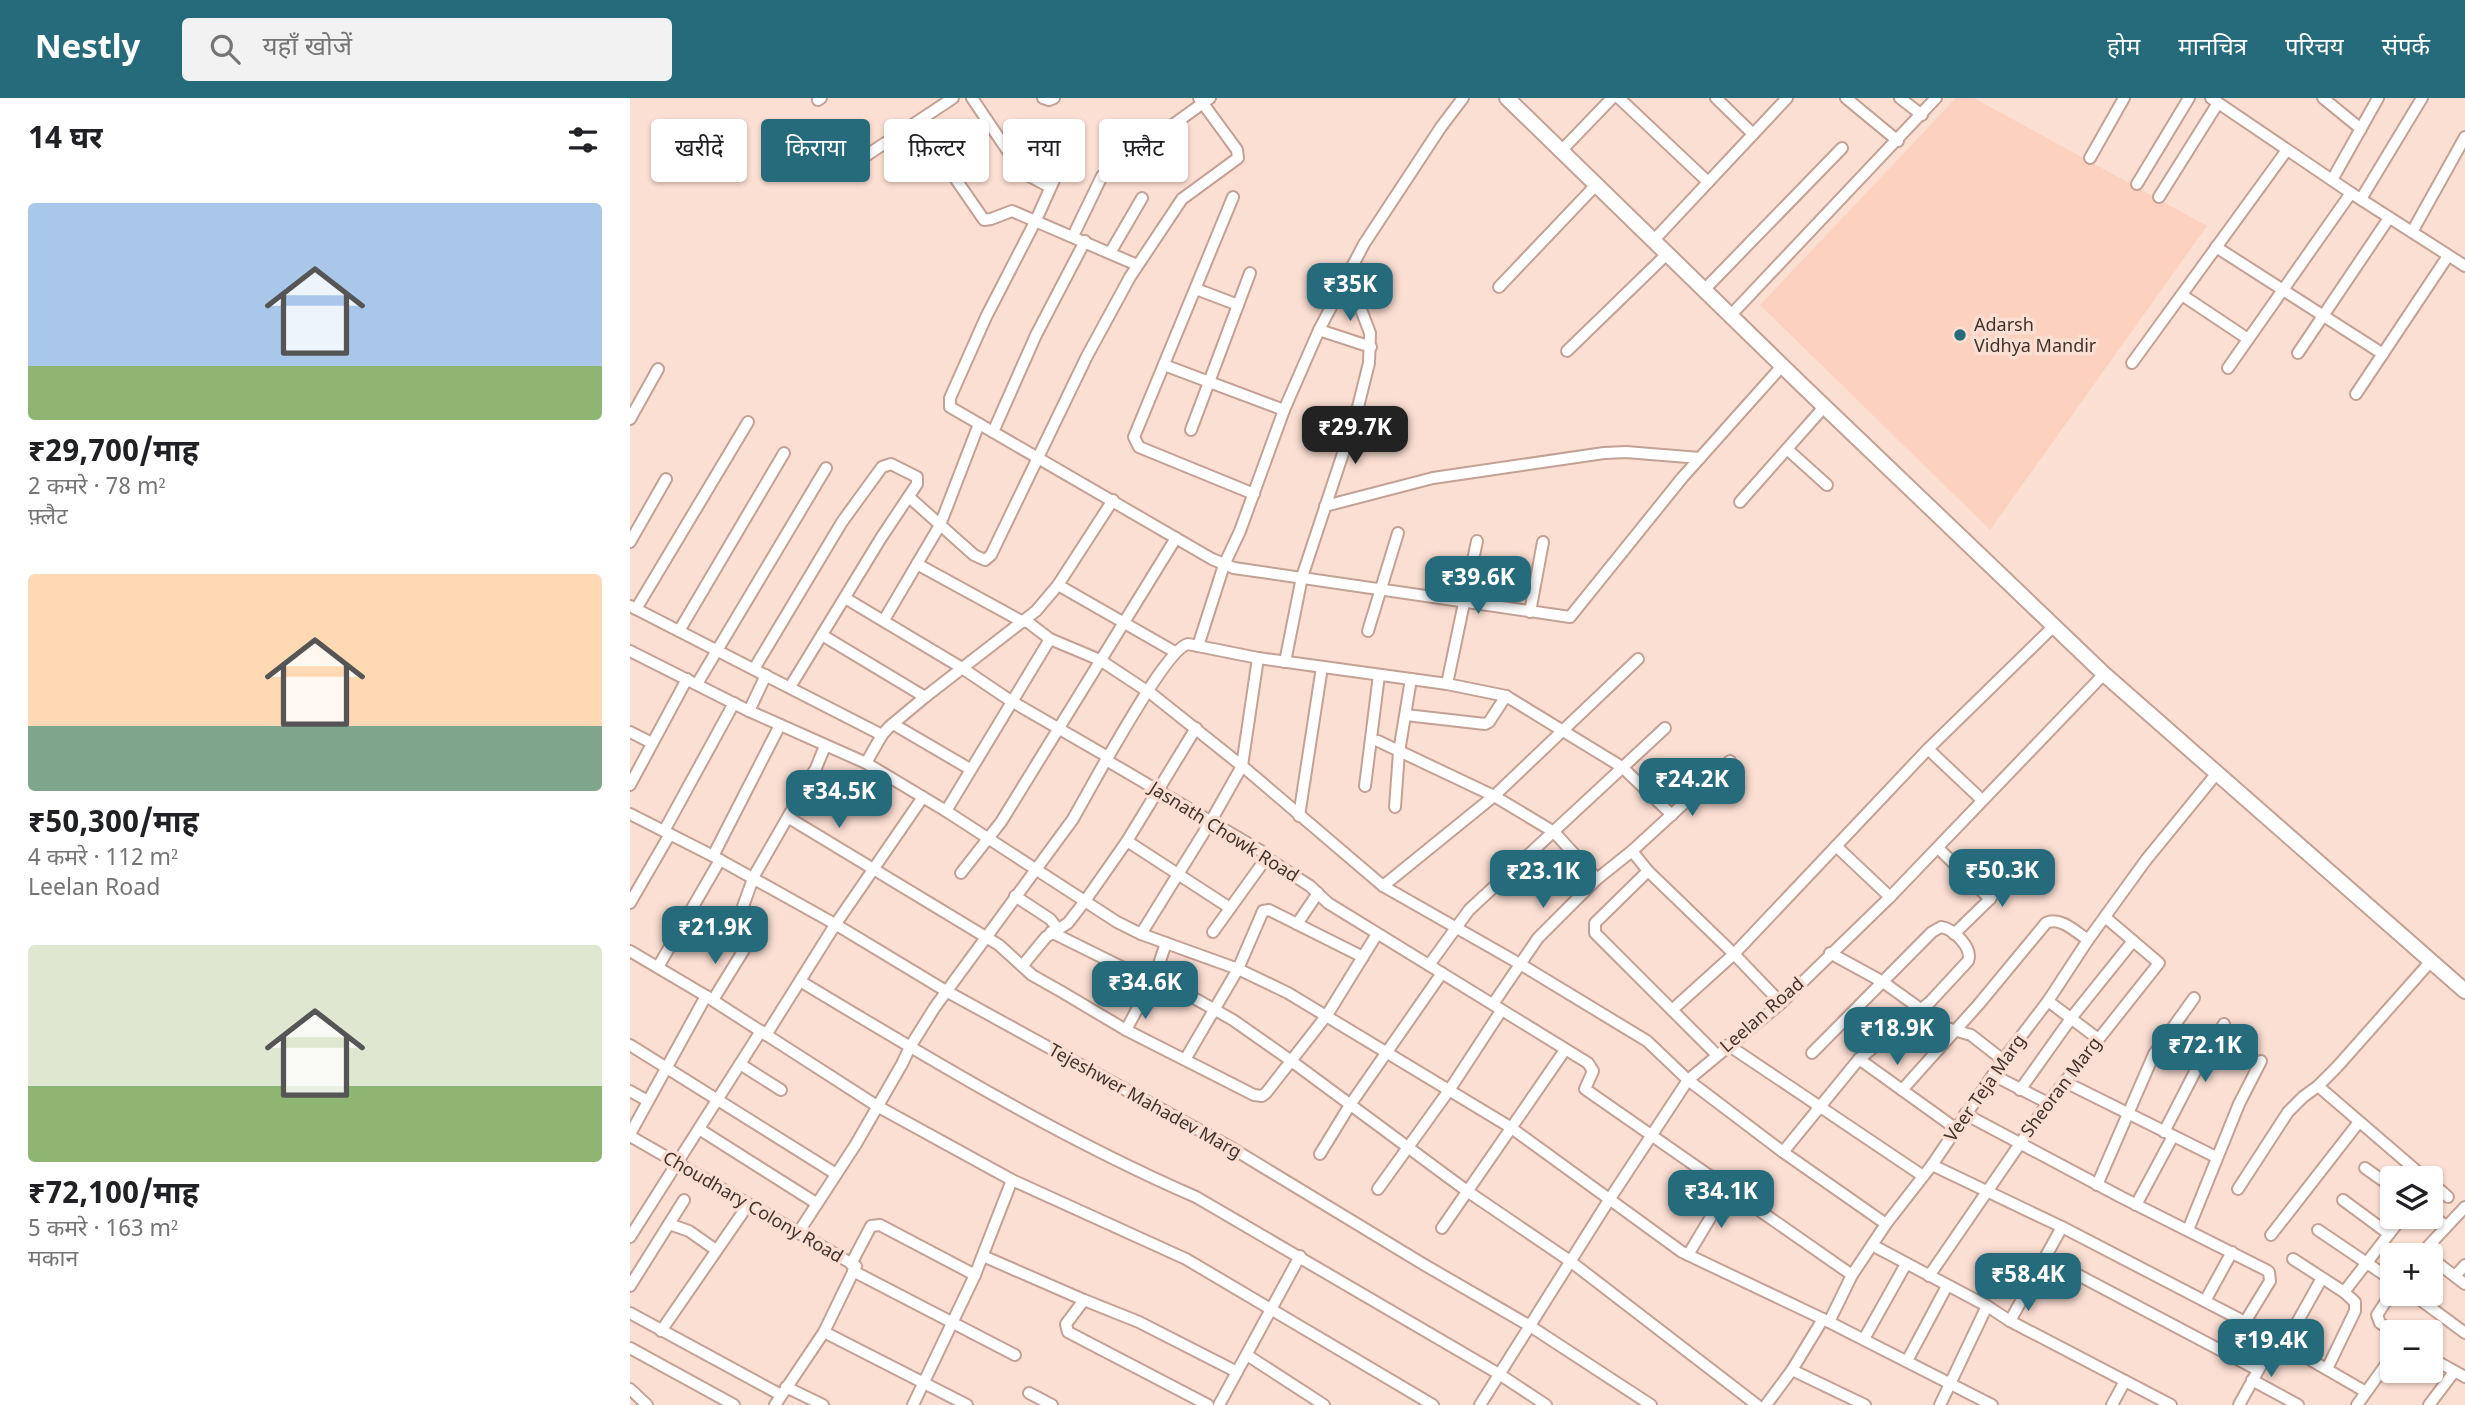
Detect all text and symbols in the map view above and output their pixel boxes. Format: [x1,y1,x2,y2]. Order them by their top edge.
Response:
search box [182,18,672,81]
text: Nestly [35,28,140,71]
icon: search [206,30,244,68]
text: यहाँ खोजें [262,32,352,66]
text: होम [2107,33,2140,65]
text: मानचित्र [2178,33,2247,65]
text: परिचय [2285,33,2344,65]
text: संपर्क [2382,33,2430,65]
chip: खरीदें [651,119,747,182]
chip: किराया [761,119,870,182]
chip: फ़िल्टर [884,119,989,182]
chip: नया [1003,119,1085,182]
chip: फ़्लैट [1099,119,1188,182]
text: 14 घर [28,121,103,160]
icon: filters [564,121,602,159]
icon: home [252,248,378,374]
pin: ₹35K [1309,264,1391,323]
text: ₹35K [1323,271,1377,301]
place label: Adarsh Vidhya Mandir [1974,315,2097,359]
marker: Adarsh Vidhya Mandir [1952,327,1968,343]
pin: ₹29.7K [1298,406,1412,466]
text: ₹29.7K [1318,414,1392,444]
text: ₹29,700/माह [28,434,199,473]
text: 2 कमरे · 78 m² [28,473,165,503]
text: फ़्लैट [28,503,68,533]
pin: ₹39.6K [1421,556,1535,616]
text: ₹39.6K [1441,564,1515,594]
icon: home [252,619,378,745]
pin: ₹24.2K [1635,758,1749,818]
text: ₹24.2K [1655,766,1729,796]
pin: ₹34.5K [782,770,896,830]
street label: Jasnath Chowk Road [1143,777,1302,889]
text: ₹34.5K [802,778,876,808]
text: ₹50,300/माह [28,805,199,844]
text: 4 कमरे · 112 m² [28,844,178,874]
pin: ₹23.1K [1486,850,1600,910]
pin: ₹50.3K [1945,850,2059,909]
text: ₹50.3K [1965,857,2039,887]
text: ₹23.1K [1506,858,1580,888]
text: Leelan Road [28,874,160,904]
pin: ₹21.9K [658,906,772,966]
text: ₹21.9K [678,914,752,944]
pin: ₹34.6K [1088,962,1202,1021]
text: ₹34.6K [1108,969,1182,999]
street label: Leelan Road [1716,973,1810,1059]
icon: home [252,990,378,1116]
pin: ₹18.9K [1840,1007,1954,1067]
text: ₹18.9K [1860,1015,1934,1045]
pin: ₹72.1K [2148,1024,2262,1084]
street label: Veer Teja Marg [1941,1031,2032,1147]
text: ₹72.1K [2168,1032,2242,1062]
street label: Sheoran Marg [2017,1033,2107,1143]
street label: Tejeshwer Mahadev Marg [1044,1040,1245,1165]
street label: Choudhary Colony Road [658,1147,846,1269]
map controls [2380,1166,2443,1383]
button: layers [2380,1166,2443,1229]
pin: ₹34.1K [1664,1170,1778,1230]
text: ₹72,100/माह [28,1176,199,1215]
text: ₹34.1K [1684,1178,1758,1208]
text: 5 कमरे · 163 m² [28,1215,178,1245]
button: + [2380,1243,2443,1306]
text: मकान [28,1245,78,1275]
pin: ₹58.4K [1971,1254,2085,1313]
text: ₹58.4K [1991,1261,2065,1291]
pin: ₹19.4K [2214,1320,2328,1379]
button: − [2380,1320,2443,1383]
text: ₹19.4K [2234,1327,2308,1357]

